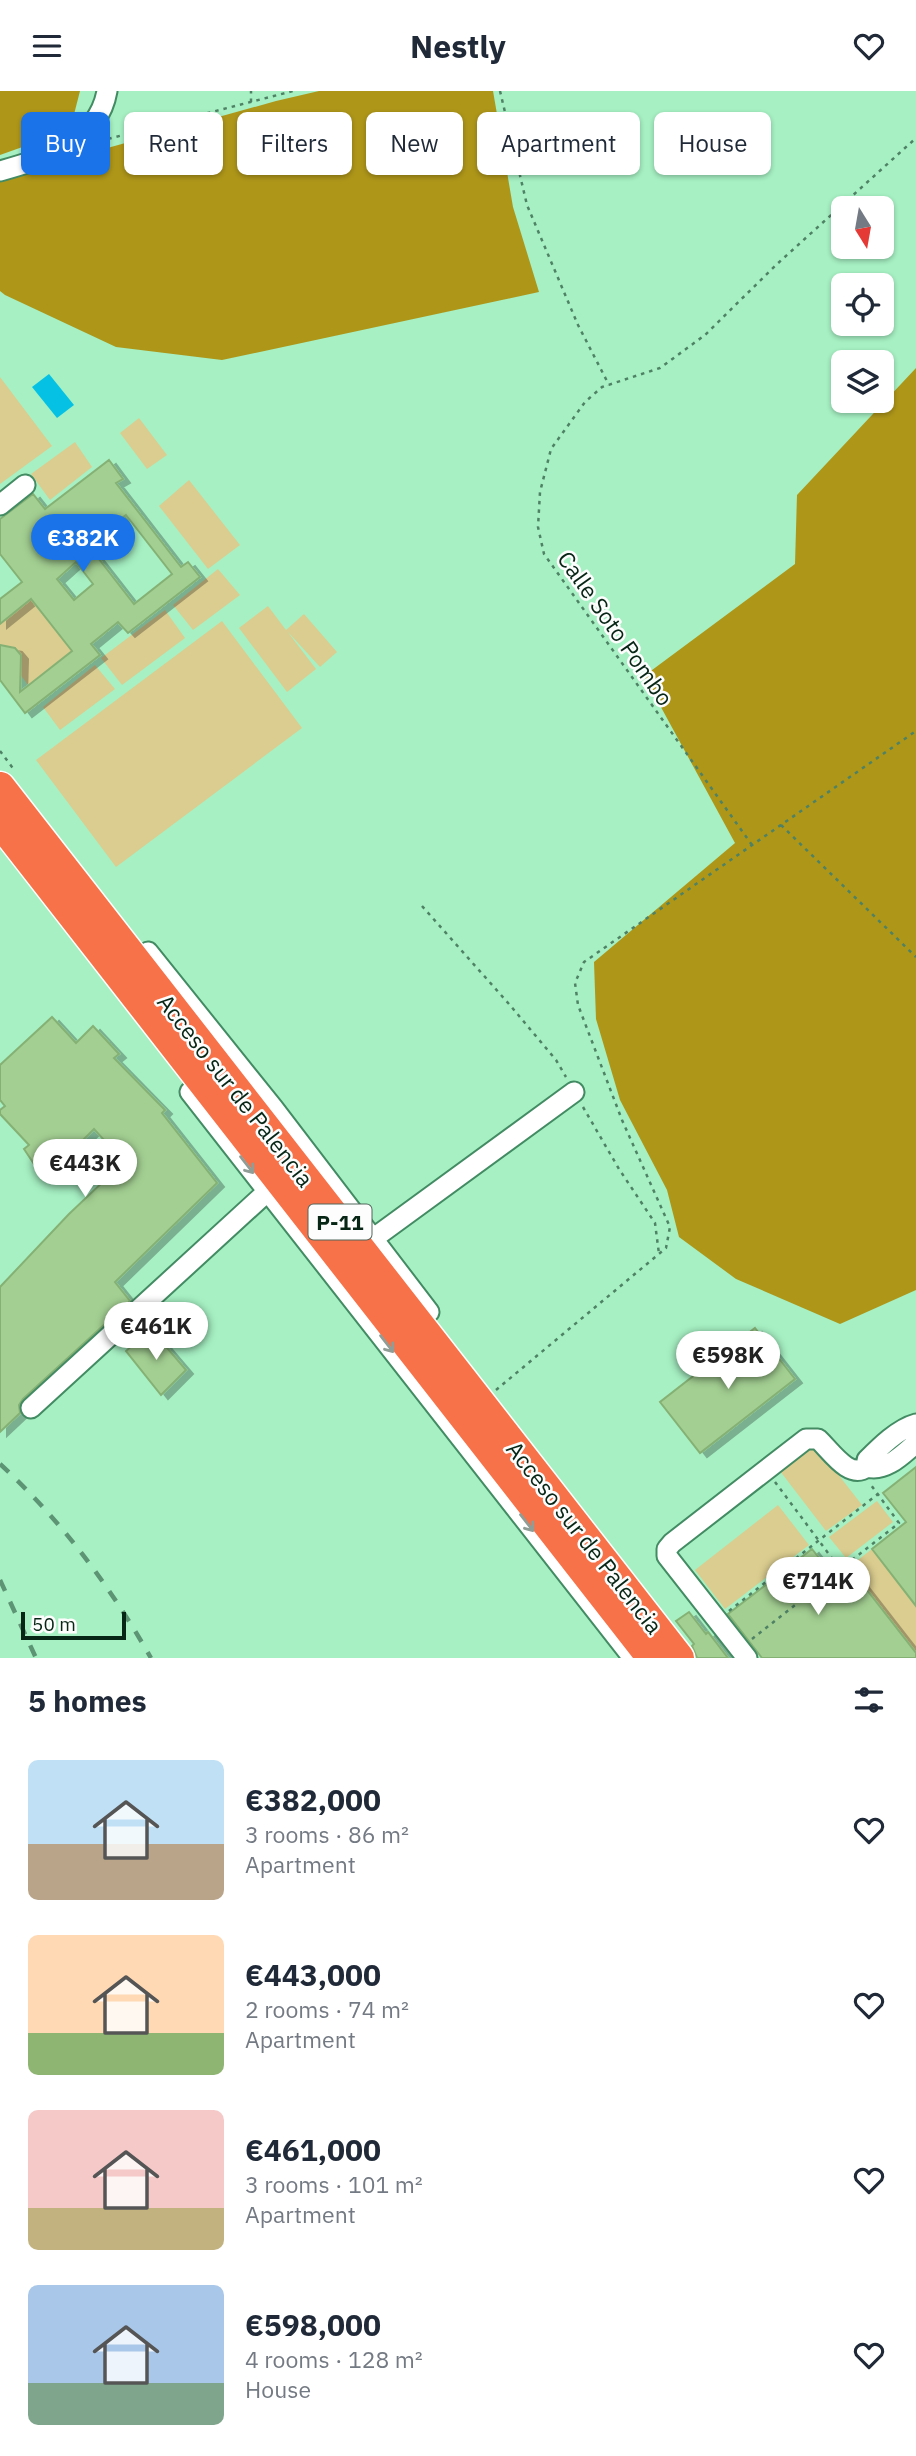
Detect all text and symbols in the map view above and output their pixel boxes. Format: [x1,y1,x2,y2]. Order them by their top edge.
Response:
text: Nestly [410,25,506,67]
icon: menu [28,27,66,65]
icon: heart [850,27,888,65]
chip: Buy [21,112,110,175]
chip: Rent [124,112,223,175]
chip: Filters [237,112,352,175]
chip: New [366,112,463,175]
chip: Apartment [477,112,640,175]
chip: House [654,112,771,175]
north arrow [831,196,894,259]
map controls [831,196,894,413]
button: locate [831,273,894,336]
button: layers [831,350,894,413]
pin: €382K [34,515,132,574]
text: €382K [47,522,119,552]
street label: Calle Soto Pombo [551,545,681,711]
street label: Acceso sur de Palencia [151,987,321,1193]
pin: €443K [36,1139,134,1199]
text: €443K [49,1147,121,1177]
one-way arrow [240,1155,255,1173]
road number: P-11 [308,1205,372,1239]
pin: €461K [107,1303,205,1362]
text: €461K [120,1310,192,1340]
pin: €598K [679,1331,777,1391]
one-way arrow [380,1334,395,1353]
text: €598K [692,1339,764,1369]
street label: Acceso sur de Palencia [500,1434,670,1640]
one-way arrow [520,1514,535,1532]
pin: €714K [769,1557,867,1617]
text: €714K [782,1565,854,1595]
scale bar [21,1609,126,1641]
text: 50 m [32,1612,76,1636]
text: 5 homes [28,1681,147,1720]
icon: filters [850,1681,888,1719]
text: €382,000 [245,1780,381,1819]
icon: home [84,1788,168,1872]
icon: heart [850,1811,888,1849]
text: 3 rooms · 86 m² [245,1819,409,1849]
text: Apartment [245,1849,356,1879]
text: €443,000 [245,1955,381,1994]
icon: home [84,1963,168,2047]
icon: heart [850,1986,888,2024]
text: 2 rooms · 74 m² [245,1994,409,2024]
text: Apartment [245,2024,356,2054]
text: €461,000 [245,2130,381,2169]
icon: home [84,2138,168,2222]
icon: heart [850,2161,888,2199]
text: 3 rooms · 101 m² [245,2169,423,2199]
text: Apartment [245,2199,356,2229]
text: €598,000 [245,2305,381,2344]
icon: home [84,2313,168,2397]
icon: heart [850,2336,888,2374]
text: 4 rooms · 128 m² [245,2344,423,2374]
text: House [245,2374,311,2404]

